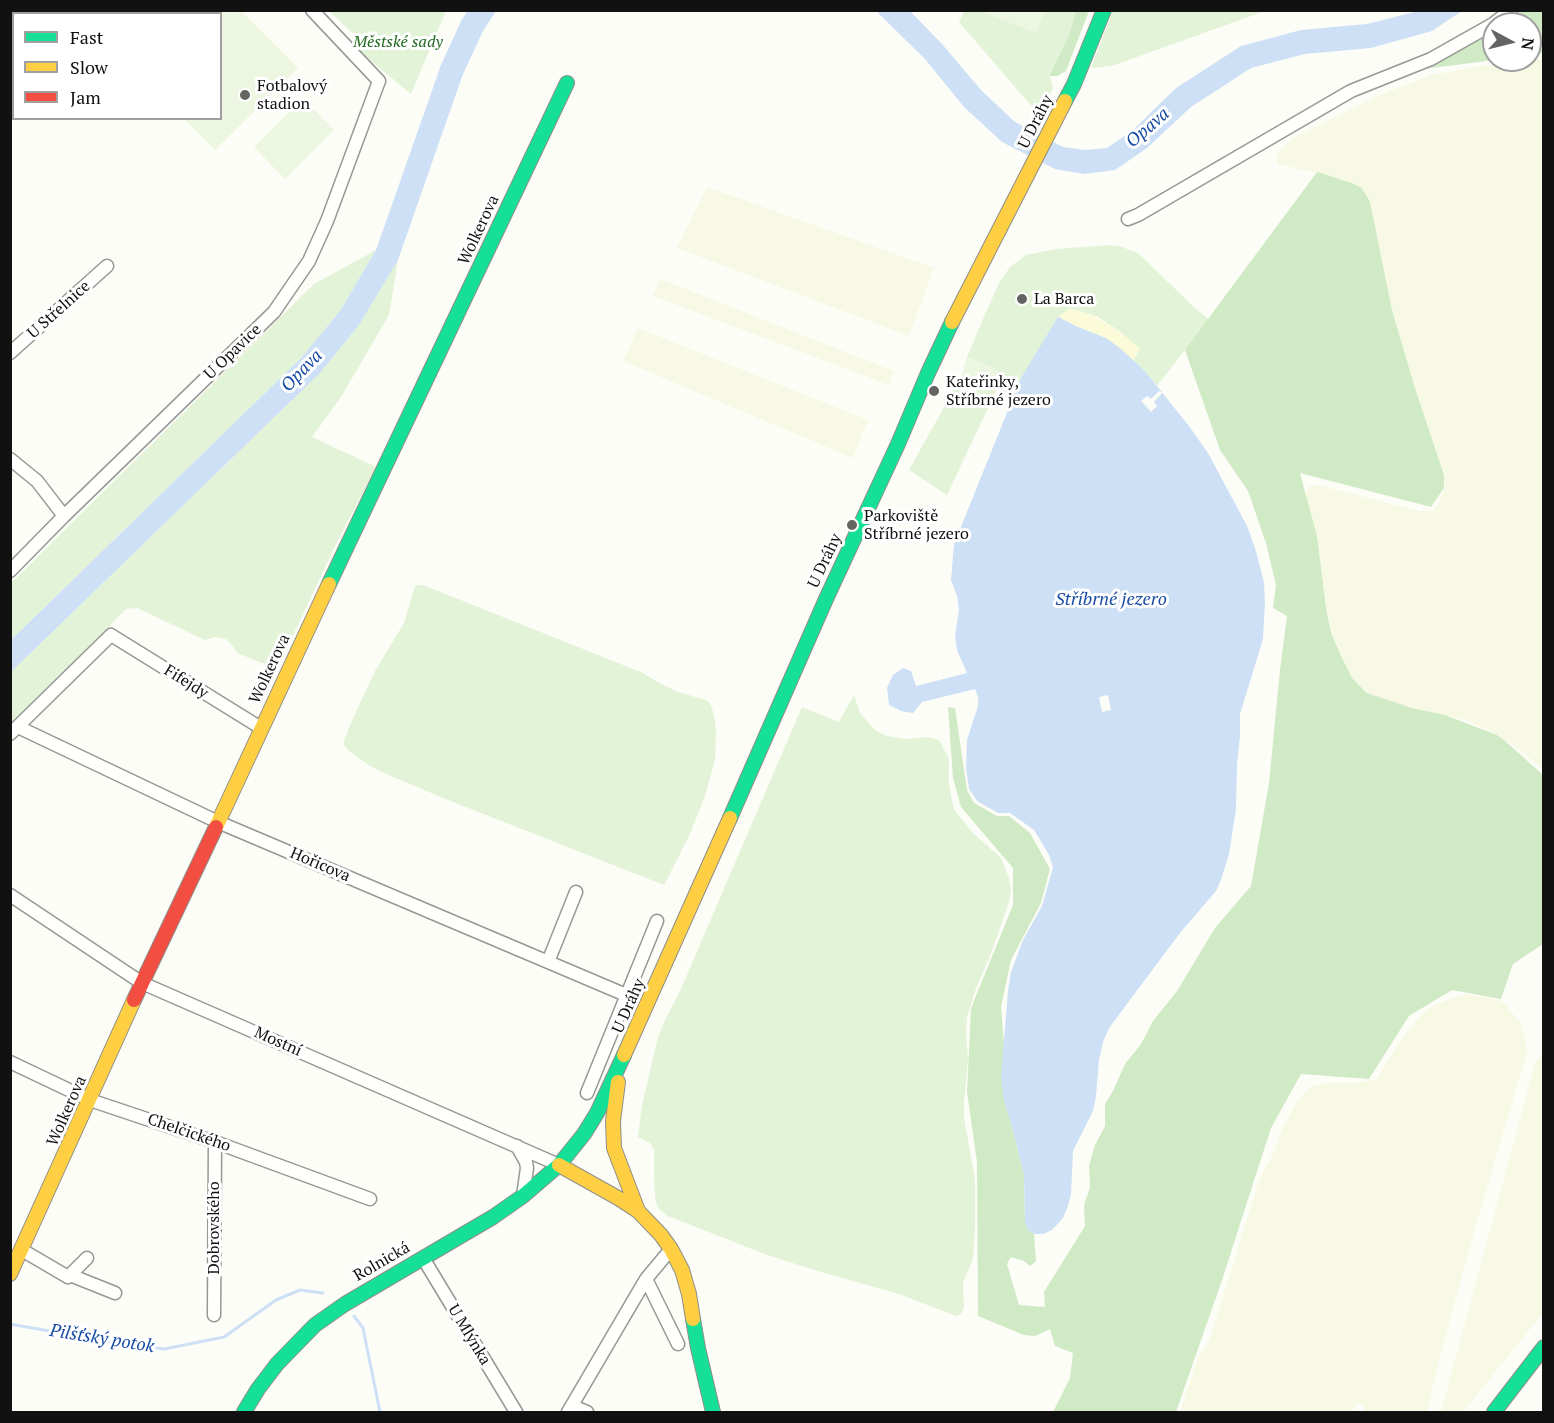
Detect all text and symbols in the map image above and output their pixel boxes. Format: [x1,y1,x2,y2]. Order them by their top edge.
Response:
legend [12,12,222,120]
north arrow [1482,12,1542,72]
text: Fast [70,25,103,49]
park label: Městské sady [353,32,443,52]
text: N [1516,37,1540,51]
text: Slow [70,55,108,79]
place label: Fotbalový stadion [257,76,327,114]
text: Jam [70,85,101,109]
marker: Fotbalový stadion [238,88,252,102]
street label: U Dráhy [1014,92,1058,152]
water label: Opava [1122,103,1174,153]
street label: Wolkerova [455,192,503,268]
street label: U Střelnice [24,277,94,343]
place label: La Barca [1034,289,1094,309]
marker: La Barca [1015,292,1029,306]
street label: U Opavice [201,320,265,384]
water label: Opava [277,345,327,397]
place label: Kateřinky, Stříbrné jezero [946,372,1051,410]
marker: Kateřinky, Stříbrné jezero [927,384,941,398]
place label: Parkoviště Stříbrné jezero [864,506,969,544]
marker: Parkoviště Stříbrné jezero [845,518,859,532]
street label: U Dráhy [804,531,846,591]
water label: Stříbrné jezero [1055,589,1167,611]
street label: Wolkerova [246,631,294,707]
street label: Fifejdy [160,661,212,703]
street label: Hořicova [287,844,353,886]
street label: U Dráhy [609,976,649,1036]
street label: Mostní [251,1023,305,1061]
street label: Wolkerova [43,1073,91,1149]
street label: Chelčického [145,1110,233,1156]
street label: Dobrovského [204,1182,224,1274]
street label: Rolnická [350,1238,414,1286]
street label: U Mlýnka [443,1301,495,1369]
water label: Pilšťský potok [48,1320,156,1358]

